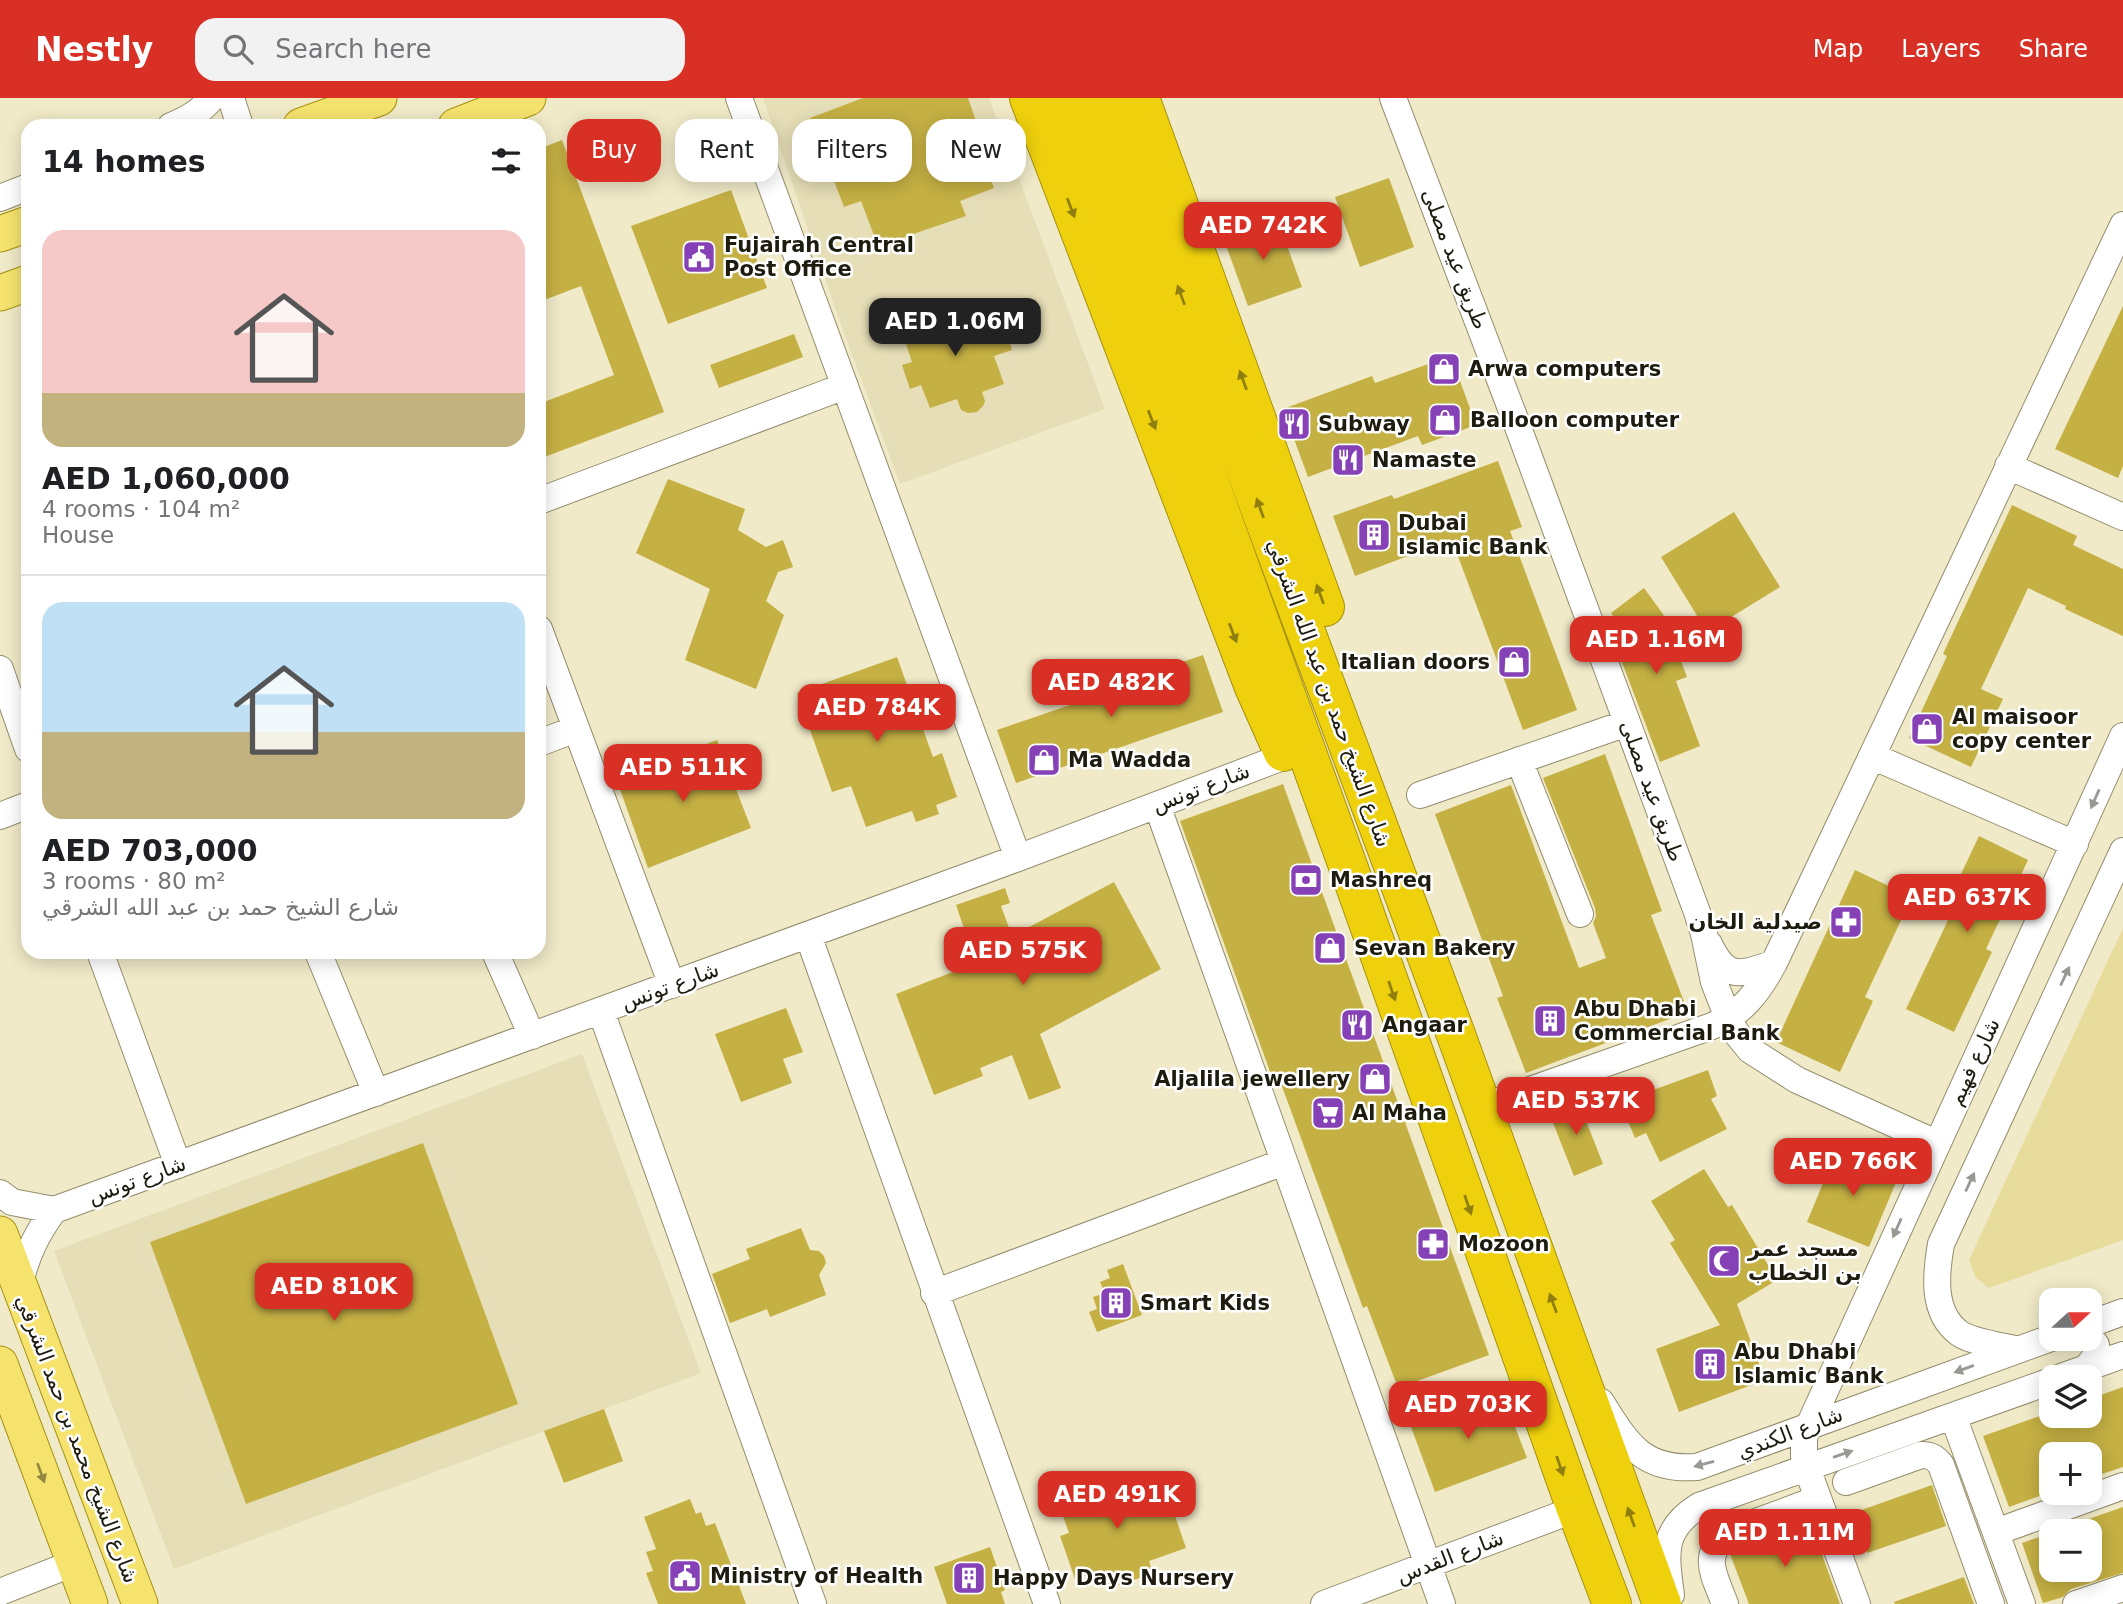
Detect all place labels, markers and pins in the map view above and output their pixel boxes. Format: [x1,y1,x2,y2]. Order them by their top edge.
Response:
pin: AED 742K [1191,202,1335,262]
place label: Fujairah Central Post Office [724,233,914,281]
public building icon: Fujairah Central Post Office [680,238,718,276]
pin: AED 1.06M [875,299,1035,358]
shop icon: Arwa computers [1425,350,1463,388]
place label: Arwa computers [1468,357,1661,381]
shop icon: Balloon computer [1426,401,1464,439]
restaurant icon: Subway [1275,405,1313,443]
place label: Balloon computer [1470,408,1680,432]
place label: Subway [1318,412,1410,436]
restaurant icon: Namaste [1329,441,1367,479]
place label: Namaste [1372,448,1477,472]
place label: Dubai Islamic Bank [1398,511,1549,559]
building icon: Dubai Islamic Bank [1355,516,1393,554]
pin: AED 1.16M [1576,616,1736,676]
shop icon: Italian doors [1495,643,1533,681]
place label: Italian doors [1340,650,1490,674]
pin: AED 482K [1039,660,1183,719]
pin: AED 784K [805,684,949,744]
place label: Al maisoor copy center [1952,705,2092,753]
shop icon: Al maisoor copy center [1908,710,1946,748]
shop icon: Ma Wadda [1025,741,1063,779]
pin: AED 511K [611,744,755,804]
place label: Ma Wadda [1068,748,1191,772]
bank icon: Mashreq [1287,861,1325,899]
place label: Mashreq [1330,868,1432,892]
pin: AED 637K [1895,874,2039,934]
pharmacy icon: صيدلية الخان [1827,903,1865,941]
place label: صيدلية الخان [1688,910,1822,934]
pin: AED 575K [951,928,1095,987]
shop icon: Sevan Bakery [1311,929,1349,967]
place label: Sevan Bakery [1354,936,1516,960]
place label: Abu Dhabi Commercial Bank [1574,997,1781,1045]
building icon: Abu Dhabi Commercial Bank [1531,1002,1569,1040]
restaurant icon: Angaar [1338,1006,1376,1044]
place label: Angaar [1382,1013,1468,1037]
shop icon: Aljalila jewellery [1356,1060,1394,1098]
place label: Aljalila jewellery [1154,1067,1350,1091]
pin: AED 537K [1504,1077,1648,1137]
supermarket icon: Al Maha [1309,1094,1347,1132]
place label: Al Maha [1352,1101,1447,1125]
pin: AED 766K [1781,1138,1925,1198]
pharmacy icon: Mozoon [1414,1225,1452,1263]
place label: Mozoon [1458,1232,1549,1256]
place label: مسجد عمر بن الخطاب [1747,1237,1862,1285]
mosque icon: مسجد عمر بن الخطاب [1705,1242,1743,1280]
pin: AED 810K [262,1264,406,1323]
building icon: Smart Kids [1097,1284,1135,1322]
place label: Smart Kids [1140,1291,1270,1315]
place label: Abu Dhabi Islamic Bank [1734,1340,1885,1388]
building icon: Abu Dhabi Islamic Bank [1691,1345,1729,1383]
pin: AED 703K [1396,1382,1540,1441]
pin: AED 491K [1045,1472,1189,1531]
pin: AED 1.11M [1705,1510,1865,1569]
public building icon: Ministry of Health [666,1557,704,1595]
building icon: Happy Days Nursery [950,1559,988,1597]
place label: Ministry of Health [710,1564,923,1588]
place label: Happy Days Nursery [993,1566,1234,1590]

